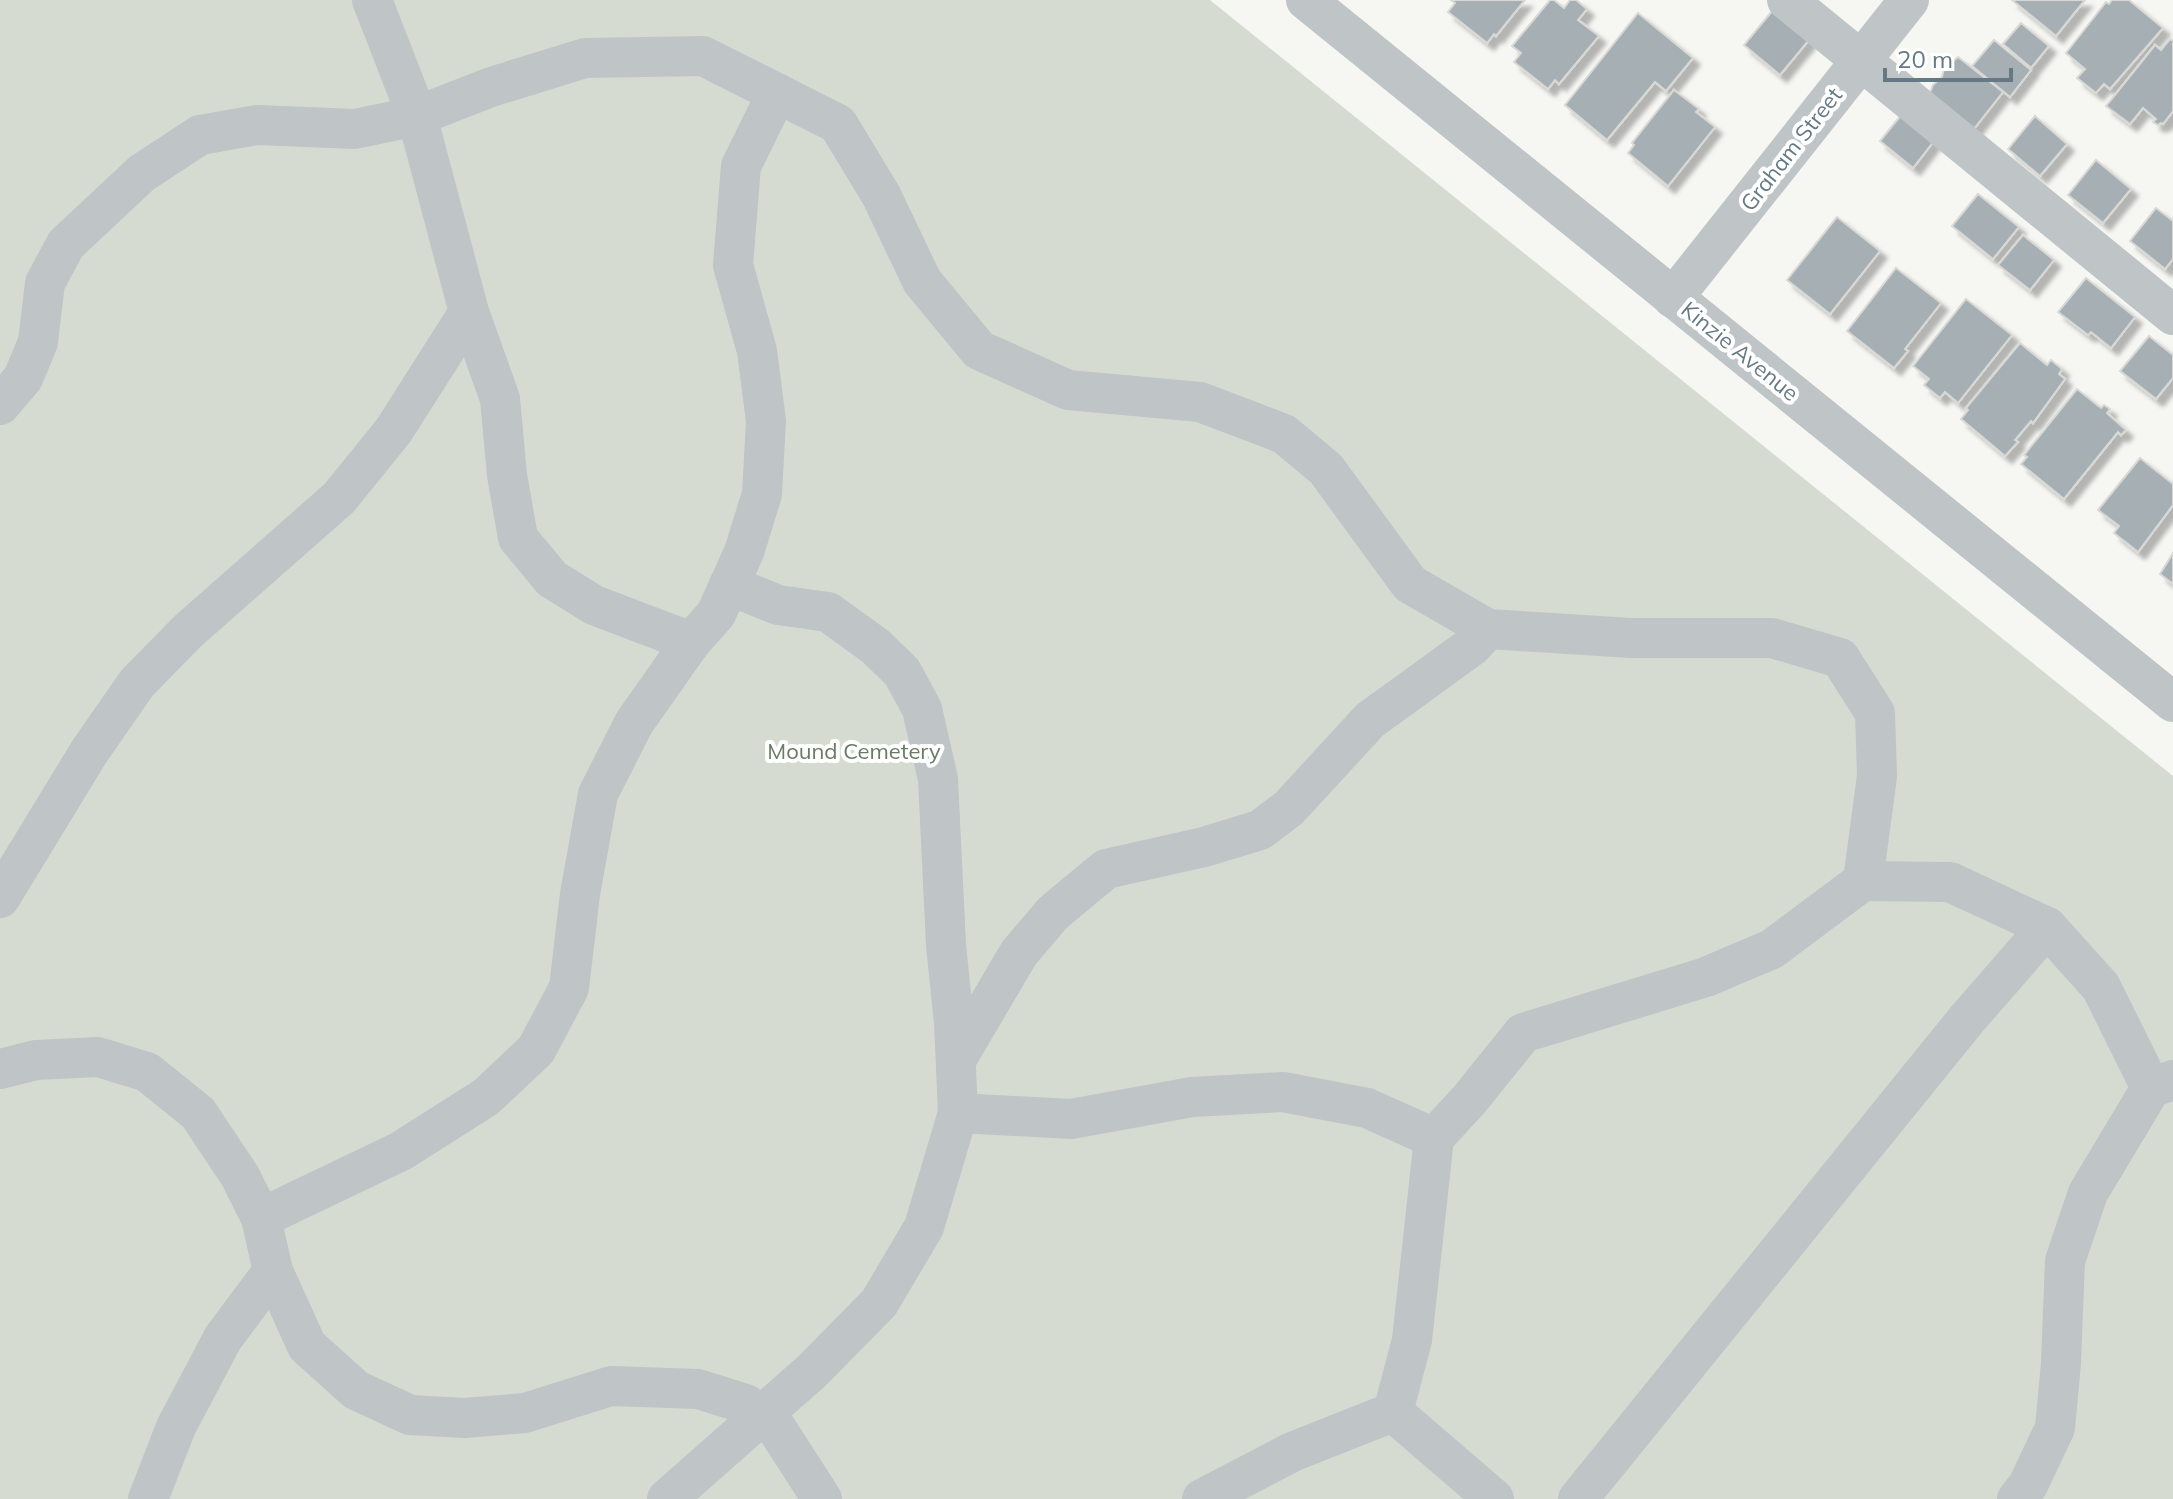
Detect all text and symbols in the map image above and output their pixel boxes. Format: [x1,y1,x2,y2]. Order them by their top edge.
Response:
scale bar [1885,32,2011,82]
text: 20 m [1897,44,1953,74]
street label: Graham Street [1734,81,1848,216]
street label: Kinzie Avenue [1676,295,1804,407]
park label: Mound Cemetery [767,737,941,765]

